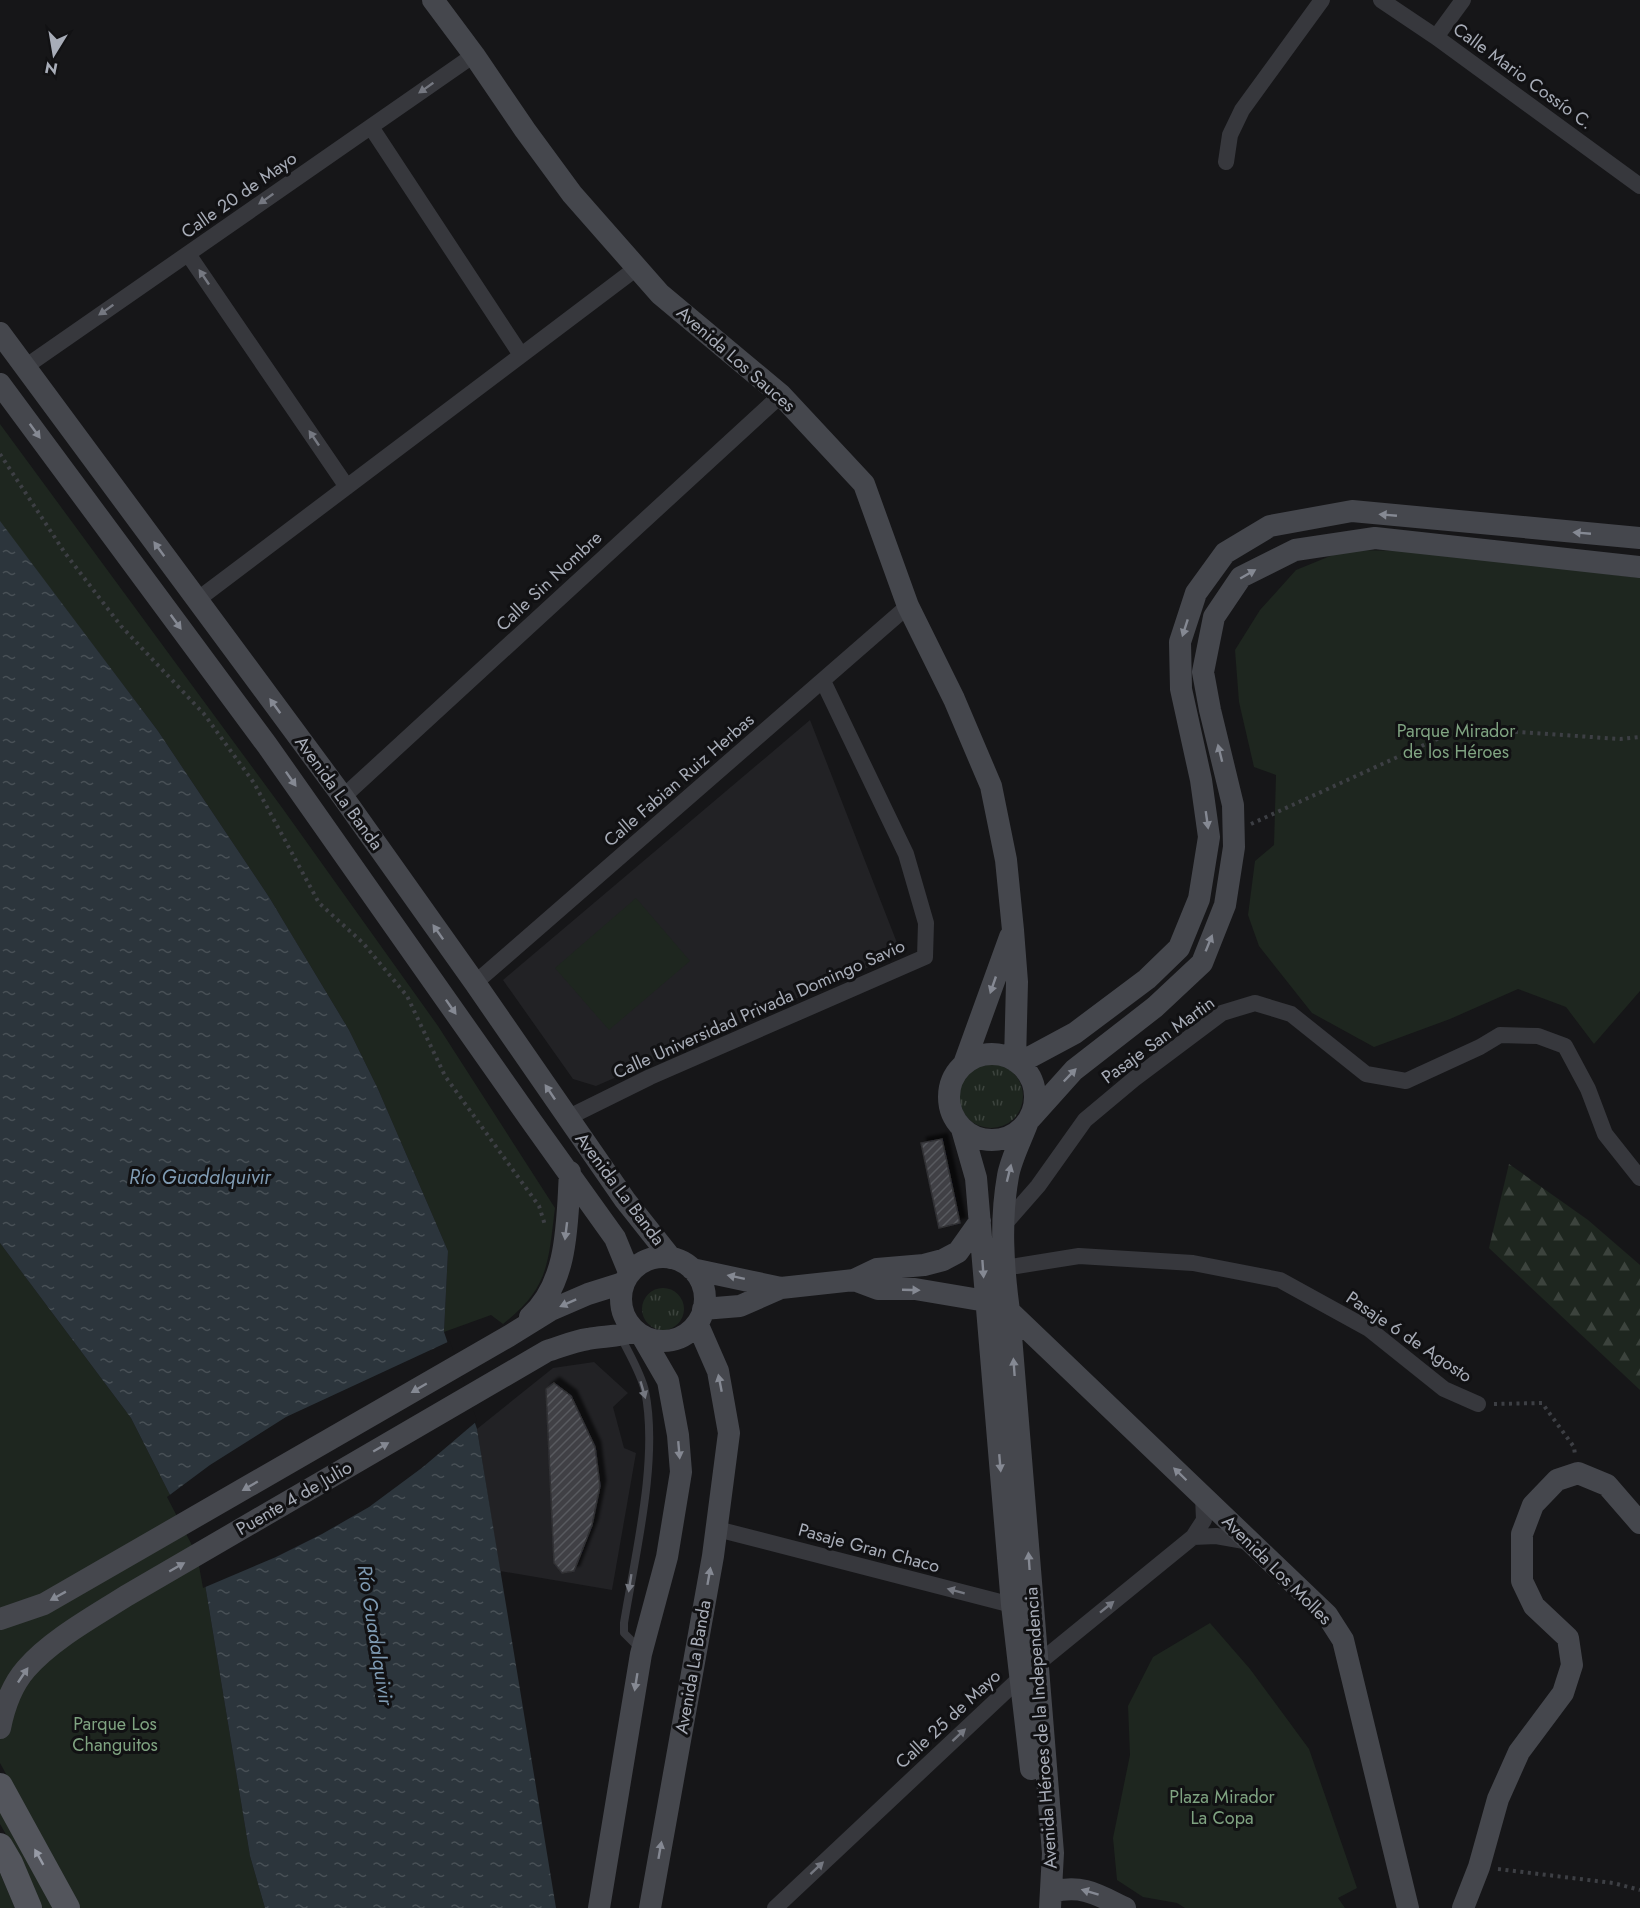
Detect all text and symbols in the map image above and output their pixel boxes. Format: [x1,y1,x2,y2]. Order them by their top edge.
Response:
street label: Calle Mario Cossío C. [1448,16,1598,136]
north arrow [24,24,84,84]
text: N [43,56,60,81]
one-way arrow [419,82,435,94]
street label: Calle 20 de Mayo [176,145,302,245]
one-way arrow [259,193,275,205]
one-way arrow [198,270,210,286]
street label: Avenida Los Sauces [671,300,801,418]
one-way arrow [98,304,114,315]
one-way arrow [29,423,41,439]
one-way arrow [308,431,320,447]
one-way arrow [1378,510,1397,520]
street label: Calle Sin Nombre [490,525,608,637]
one-way arrow [1572,528,1591,538]
one-way arrow [153,541,165,557]
one-way arrow [1240,569,1257,579]
one-way arrow [169,614,181,629]
one-way arrow [1179,619,1189,637]
one-way arrow [269,698,281,714]
street label: Calle Fabian Ruiz Herbas [598,707,760,853]
park label: Parque Mirador de los Héroes [1397,718,1516,765]
street label: Avenida La Banda [289,731,389,855]
one-way arrow [1215,744,1225,763]
one-way arrow [285,771,297,787]
one-way arrow [1202,811,1211,830]
one-way arrow [433,924,445,939]
street label: Calle Universidad Privada Domingo Savio [609,933,909,1085]
one-way arrow [1205,934,1214,952]
one-way arrow [988,976,998,994]
street label: Pasaje San Martin [1096,990,1220,1090]
one-way arrow [445,999,457,1015]
one-way arrow [1062,1069,1076,1083]
one-way arrow [545,1084,556,1100]
street label: Avenida La Banda [569,1127,671,1251]
water label: Río Guadalquivir [129,1163,272,1192]
one-way arrow [1005,1164,1015,1182]
one-way arrow [561,1221,571,1240]
one-way arrow [979,1259,988,1278]
one-way arrow [727,1272,746,1282]
one-way arrow [901,1285,920,1294]
street label: Pasaje 6 de Agosto [1341,1285,1477,1389]
one-way arrow [558,1298,576,1308]
one-way arrow [1009,1357,1018,1376]
one-way arrow [715,1373,724,1392]
one-way arrow [639,1381,649,1399]
one-way arrow [411,1383,427,1394]
one-way arrow [674,1440,684,1459]
one-way arrow [373,1442,390,1452]
street label: Puente 4 de Julio [231,1454,357,1542]
one-way arrow [995,1454,1005,1473]
one-way arrow [1172,1467,1187,1481]
one-way arrow [241,1481,258,1491]
street label: Avenida Los Molles [1216,1509,1338,1631]
street label: Pasaje Gran Chaco [795,1517,943,1579]
one-way arrow [1024,1552,1033,1571]
one-way arrow [169,1561,185,1572]
water label: Río Guadalquivir [350,1563,401,1709]
one-way arrow [705,1566,714,1585]
one-way arrow [626,1574,635,1593]
one-way arrow [946,1585,965,1595]
street label: Avenida Héroes de la Independencia [1018,1586,1064,1870]
one-way arrow [49,1591,66,1601]
street label: Avenida La Banda [668,1598,718,1736]
one-way arrow [1099,1601,1115,1614]
street label: Calle 25 de Mayo [890,1663,1006,1775]
one-way arrow [17,1668,29,1684]
one-way arrow [632,1672,641,1691]
park label: Parque Los Changuitos [72,1711,158,1758]
one-way arrow [952,1728,966,1742]
park label: Plaza Mirador La Copa [1169,1784,1275,1831]
one-way arrow [656,1841,665,1860]
one-way arrow [34,1848,44,1865]
one-way arrow [810,1861,825,1875]
one-way arrow [1080,1887,1098,1896]

